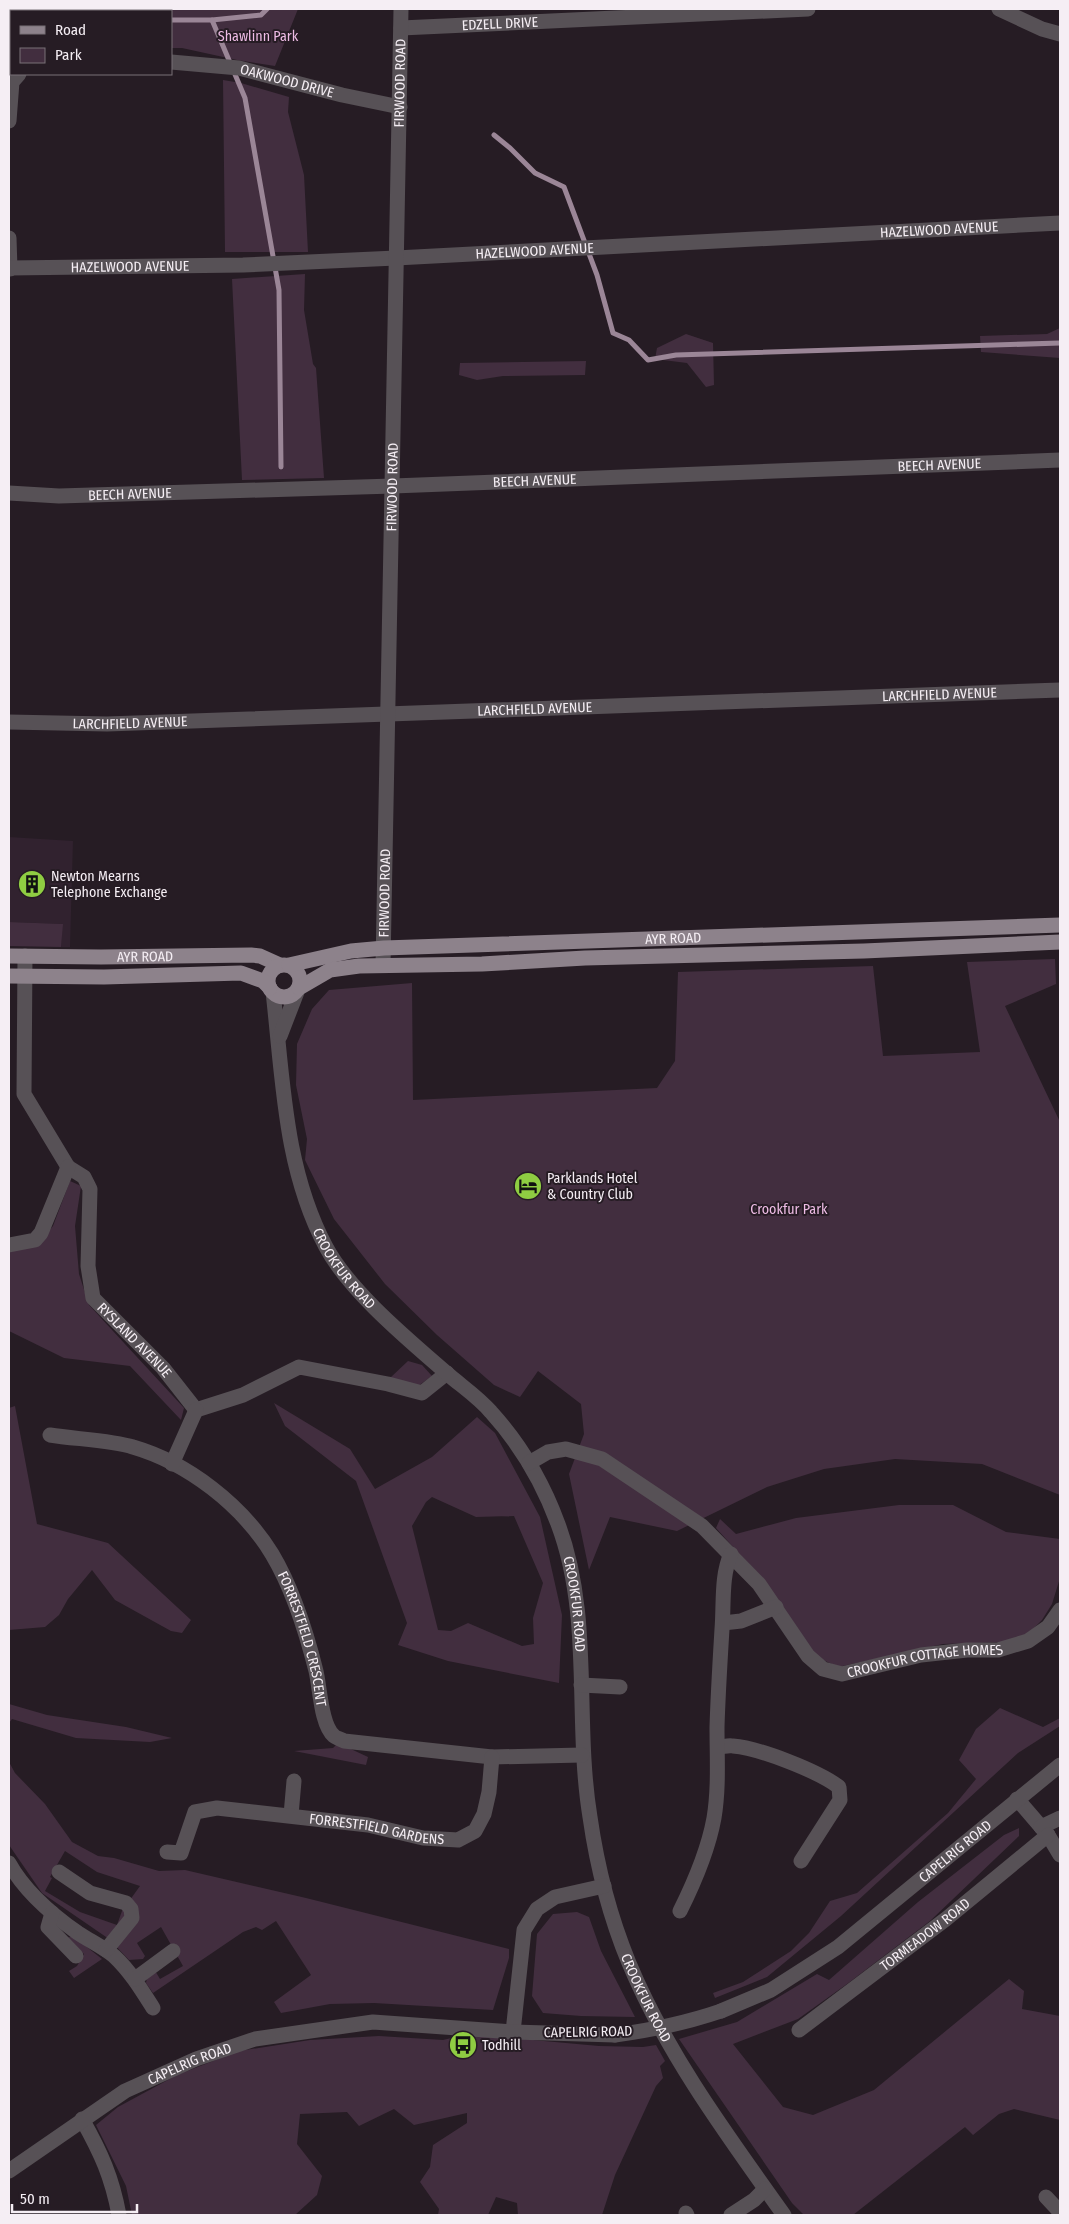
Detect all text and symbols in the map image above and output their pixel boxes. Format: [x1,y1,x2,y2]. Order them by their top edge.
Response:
legend [10,10,172,75]
street label: EDZELL DRIVE [461,13,539,34]
text: Road [55,21,86,39]
park label: Shawlinn Park [218,28,299,45]
street label: FIRWOOD ROAD [390,39,409,128]
text: Park [55,46,82,64]
street label: OAKWOOD DRIVE [238,60,336,101]
street label: HAZELWOOD AVENUE [879,218,999,241]
street label: HAZELWOOD AVENUE [475,239,595,262]
street label: HAZELWOOD AVENUE [71,257,190,276]
street label: FIRWOOD ROAD [383,443,401,532]
street label: BEECH AVENUE [897,455,982,475]
street label: BEECH AVENUE [492,470,577,491]
street label: BEECH AVENUE [88,484,172,504]
street label: LARCHFIELD AVENUE [882,684,998,705]
street label: LARCHFIELD AVENUE [477,698,593,719]
street label: LARCHFIELD AVENUE [72,713,188,733]
street label: FIRWOOD ROAD [375,849,394,938]
place label: Newton Mearns Telephone Exchange [51,868,167,901]
building icon: Newton Mearns Telephone Exchange [17,869,47,899]
street label: AYR ROAD [645,929,702,948]
street label: AYR ROAD [117,948,173,965]
place label: Parklands Hotel & Country Club [547,1170,638,1203]
hotel icon: Parklands Hotel & Country Club [513,1171,543,1201]
park label: Crookfur Park [750,1201,828,1218]
street label: CROOKFUR ROAD [309,1225,379,1312]
street label: RYSLAND AVENUE [94,1299,176,1381]
street label: CROOKFUR ROAD [560,1554,589,1652]
street label: FORRESTFIELD CRESCENT [274,1568,330,1708]
street label: CROOKFUR COTTAGE HOMES [845,1641,1005,1681]
street label: FORRESTFIELD GARDENS [308,1810,445,1848]
street label: CAPELRIG ROAD [915,1816,995,1886]
street label: TORMEADOW ROAD [877,1895,973,1974]
street label: CROOKFUR ROAD [618,1951,675,2045]
street label: CAPELRIG ROAD [543,2023,633,2041]
bus stop icon: Todhill [448,2030,478,2060]
place label: Todhill [482,2037,521,2054]
street label: CAPELRIG ROAD [145,2039,233,2088]
scale bar [12,2182,138,2214]
text: 50 m [20,2190,50,2208]

